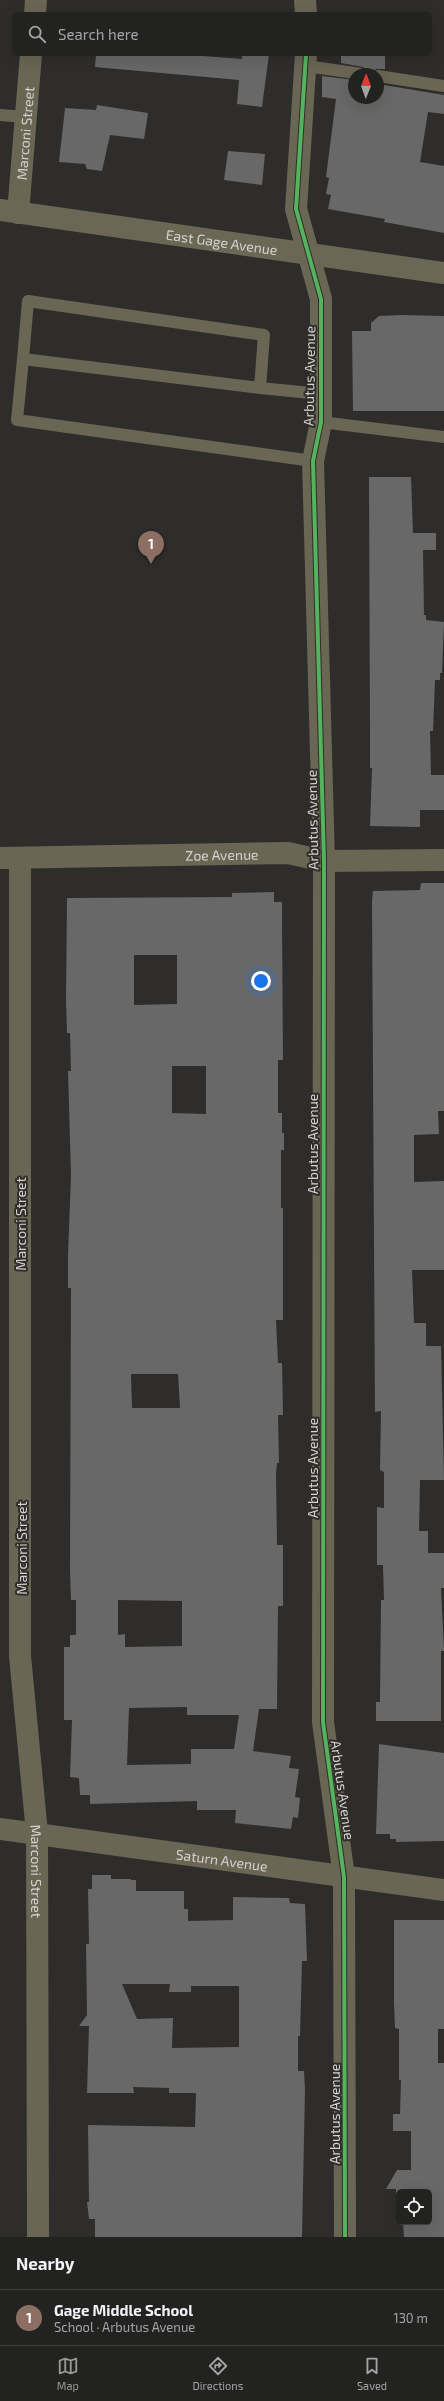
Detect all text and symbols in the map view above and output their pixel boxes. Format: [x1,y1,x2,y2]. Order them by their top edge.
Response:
search box [12,12,432,56]
icon: search [26,23,48,45]
text: Search here [58,25,139,43]
north arrow [348,68,384,104]
street label: Marconi Street [12,86,37,181]
street label: East Gage Avenue [165,225,279,258]
street label: Arbutus Avenue [300,326,318,426]
pin: 1 [138,531,164,564]
street label: Arbutus Avenue [303,770,321,870]
street label: Zoe Avenue [185,845,259,863]
your location [251,971,271,991]
street label: Arbutus Avenue [304,1094,321,1194]
street label: Marconi Street [12,1177,29,1271]
street label: Arbutus Avenue [304,1418,321,1518]
street label: Marconi Street [13,1501,30,1595]
street label: Arbutus Avenue [328,1739,358,1841]
street label: Marconi Street [28,1824,46,1918]
street label: Saturn Avenue [175,1845,269,1874]
street label: Arbutus Avenue [326,2064,343,2164]
map controls [396,2189,432,2225]
button: locate [396,2189,432,2225]
text: Nearby [16,2253,74,2273]
text: Gage Middle School [54,2301,193,2319]
text: 1 [26,2310,32,2326]
text: 130 m [393,2310,428,2326]
text: School · Arbutus Avenue [54,2319,195,2335]
tab: Map [57,2355,79,2392]
tab: Directions [193,2355,243,2392]
tab: Saved [357,2355,387,2392]

